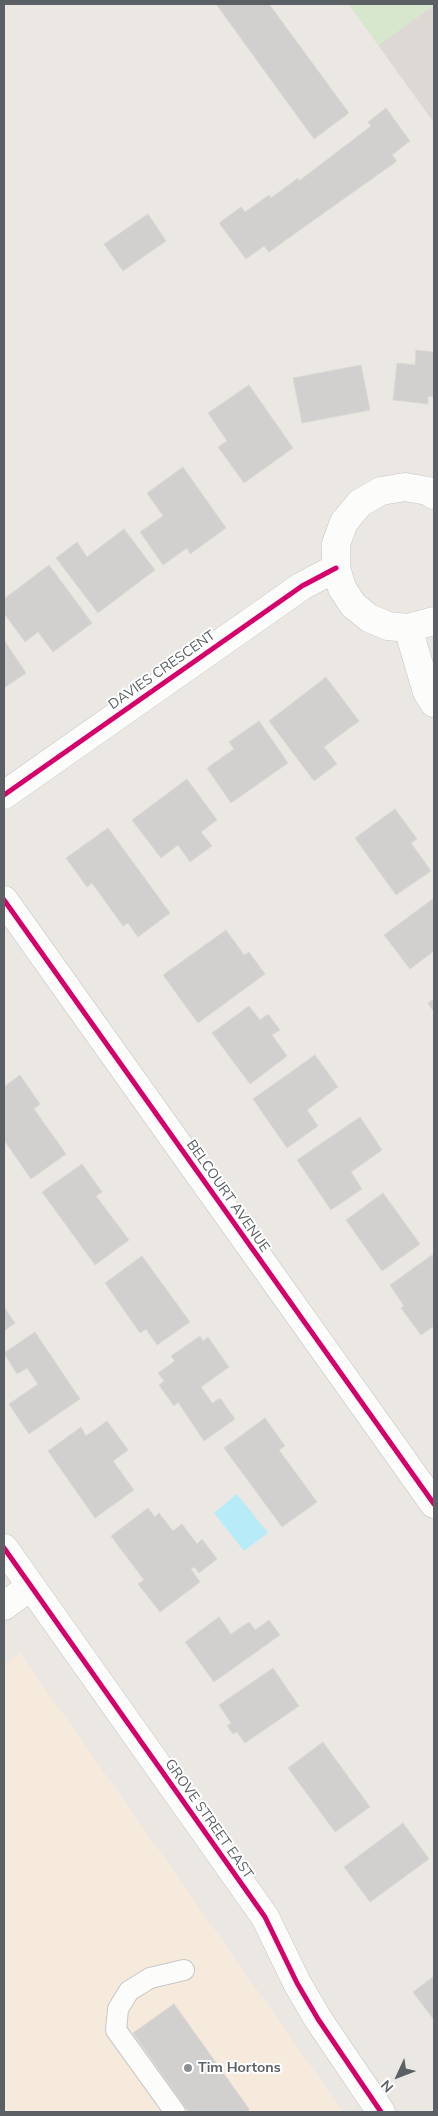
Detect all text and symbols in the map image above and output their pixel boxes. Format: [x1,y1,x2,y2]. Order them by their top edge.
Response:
street label: DAVIES CRESCENT [105,627,219,713]
street label: BELCOURT AVENUE [183,1137,273,1255]
street label: GROVE STREET EAST [161,1756,257,1882]
north arrow [373,2051,423,2101]
place label: Tim Hortons [198,2060,281,2076]
marker: Tim Hortons [182,2062,194,2074]
text: N [377,2076,397,2096]

